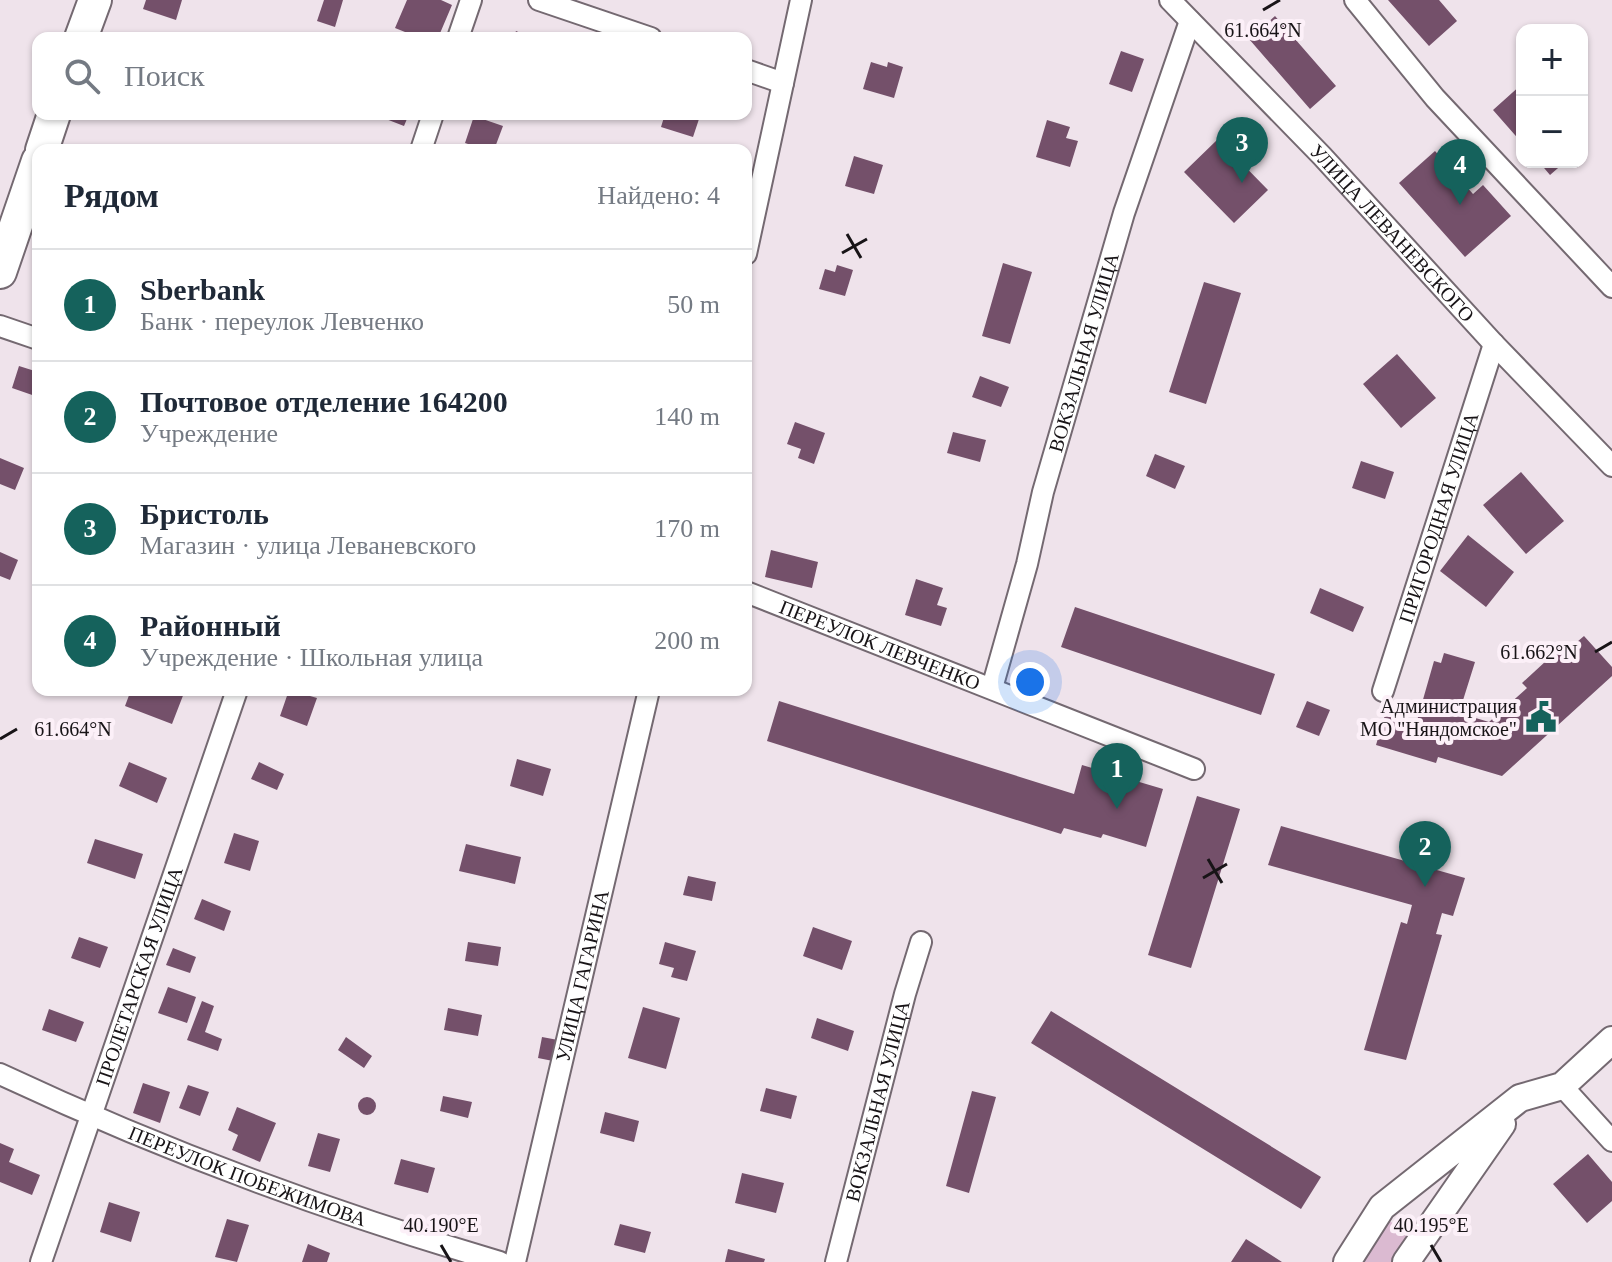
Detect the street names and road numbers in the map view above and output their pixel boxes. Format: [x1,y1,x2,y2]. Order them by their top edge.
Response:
street label: УЛИЦА ЛЕВАНЕВСКОГО [1306,140,1479,326]
street label: ВОКЗАЛЬНАЯ УЛИЦА [1044,249,1123,455]
street label: ПРИГОРОДНАЯ УЛИЦА [1394,409,1483,626]
street label: ПЕРЕУЛОК ЛЕВЧЕНКО [777,595,983,694]
street label: ПРОЛЕТАРСКАЯ УЛИЦА [91,863,187,1089]
street label: УЛИЦА ГАГАРИНА [551,887,613,1064]
street label: ВОКЗАЛЬНАЯ УЛИЦА [841,998,914,1204]
street label: ПЕРЕУЛОК ПОБЕЖИМОВА [126,1121,370,1231]

